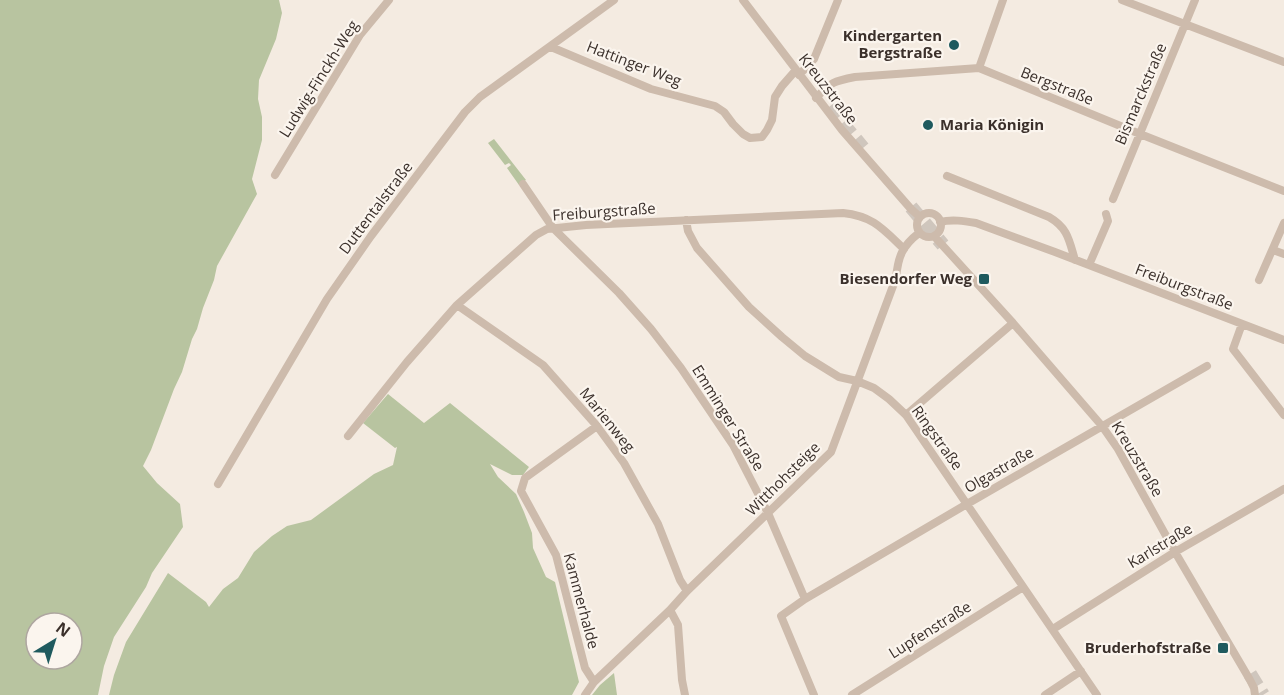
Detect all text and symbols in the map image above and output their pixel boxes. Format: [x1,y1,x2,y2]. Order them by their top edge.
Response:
street label: Ludwig-Finckh-Weg [274,16,362,141]
place label: Kindergarten Bergstraße [843,25,942,62]
street label: Hattinger Weg [584,36,685,90]
marker: Kindergarten Bergstraße [947,38,961,52]
street label: Bismarckstraße [1110,40,1171,148]
street label: Kreuzstraße [795,49,863,128]
street label: Bergstraße [1018,61,1097,109]
place label: Maria Königin [940,114,1044,134]
marker: Maria Königin [921,118,935,132]
street label: Duttentalstraße [334,157,416,258]
street label: Freiburgstraße [552,197,656,225]
street label: Freiburgstraße [1132,258,1236,314]
place label: Biesendorfer Weg [839,268,973,288]
marker: Biesendorfer Weg [977,272,991,286]
street label: Emminger Straße [688,361,770,474]
street label: Marienweg [576,383,640,456]
street label: Ringstraße [908,401,968,474]
street label: Kreuzstraße [1107,417,1168,500]
street label: Witthohsteige [741,437,824,520]
street label: Olgastraße [960,441,1037,497]
street label: Karlstraße [1123,518,1196,572]
street label: Kammerhalde [560,550,604,651]
street label: Lupfenstraße [884,596,974,662]
north arrow [24,611,84,671]
text: N [51,617,75,642]
place label: Bruderhofstraße [1085,637,1211,657]
marker: Bruderhofstraße [1216,641,1230,655]

